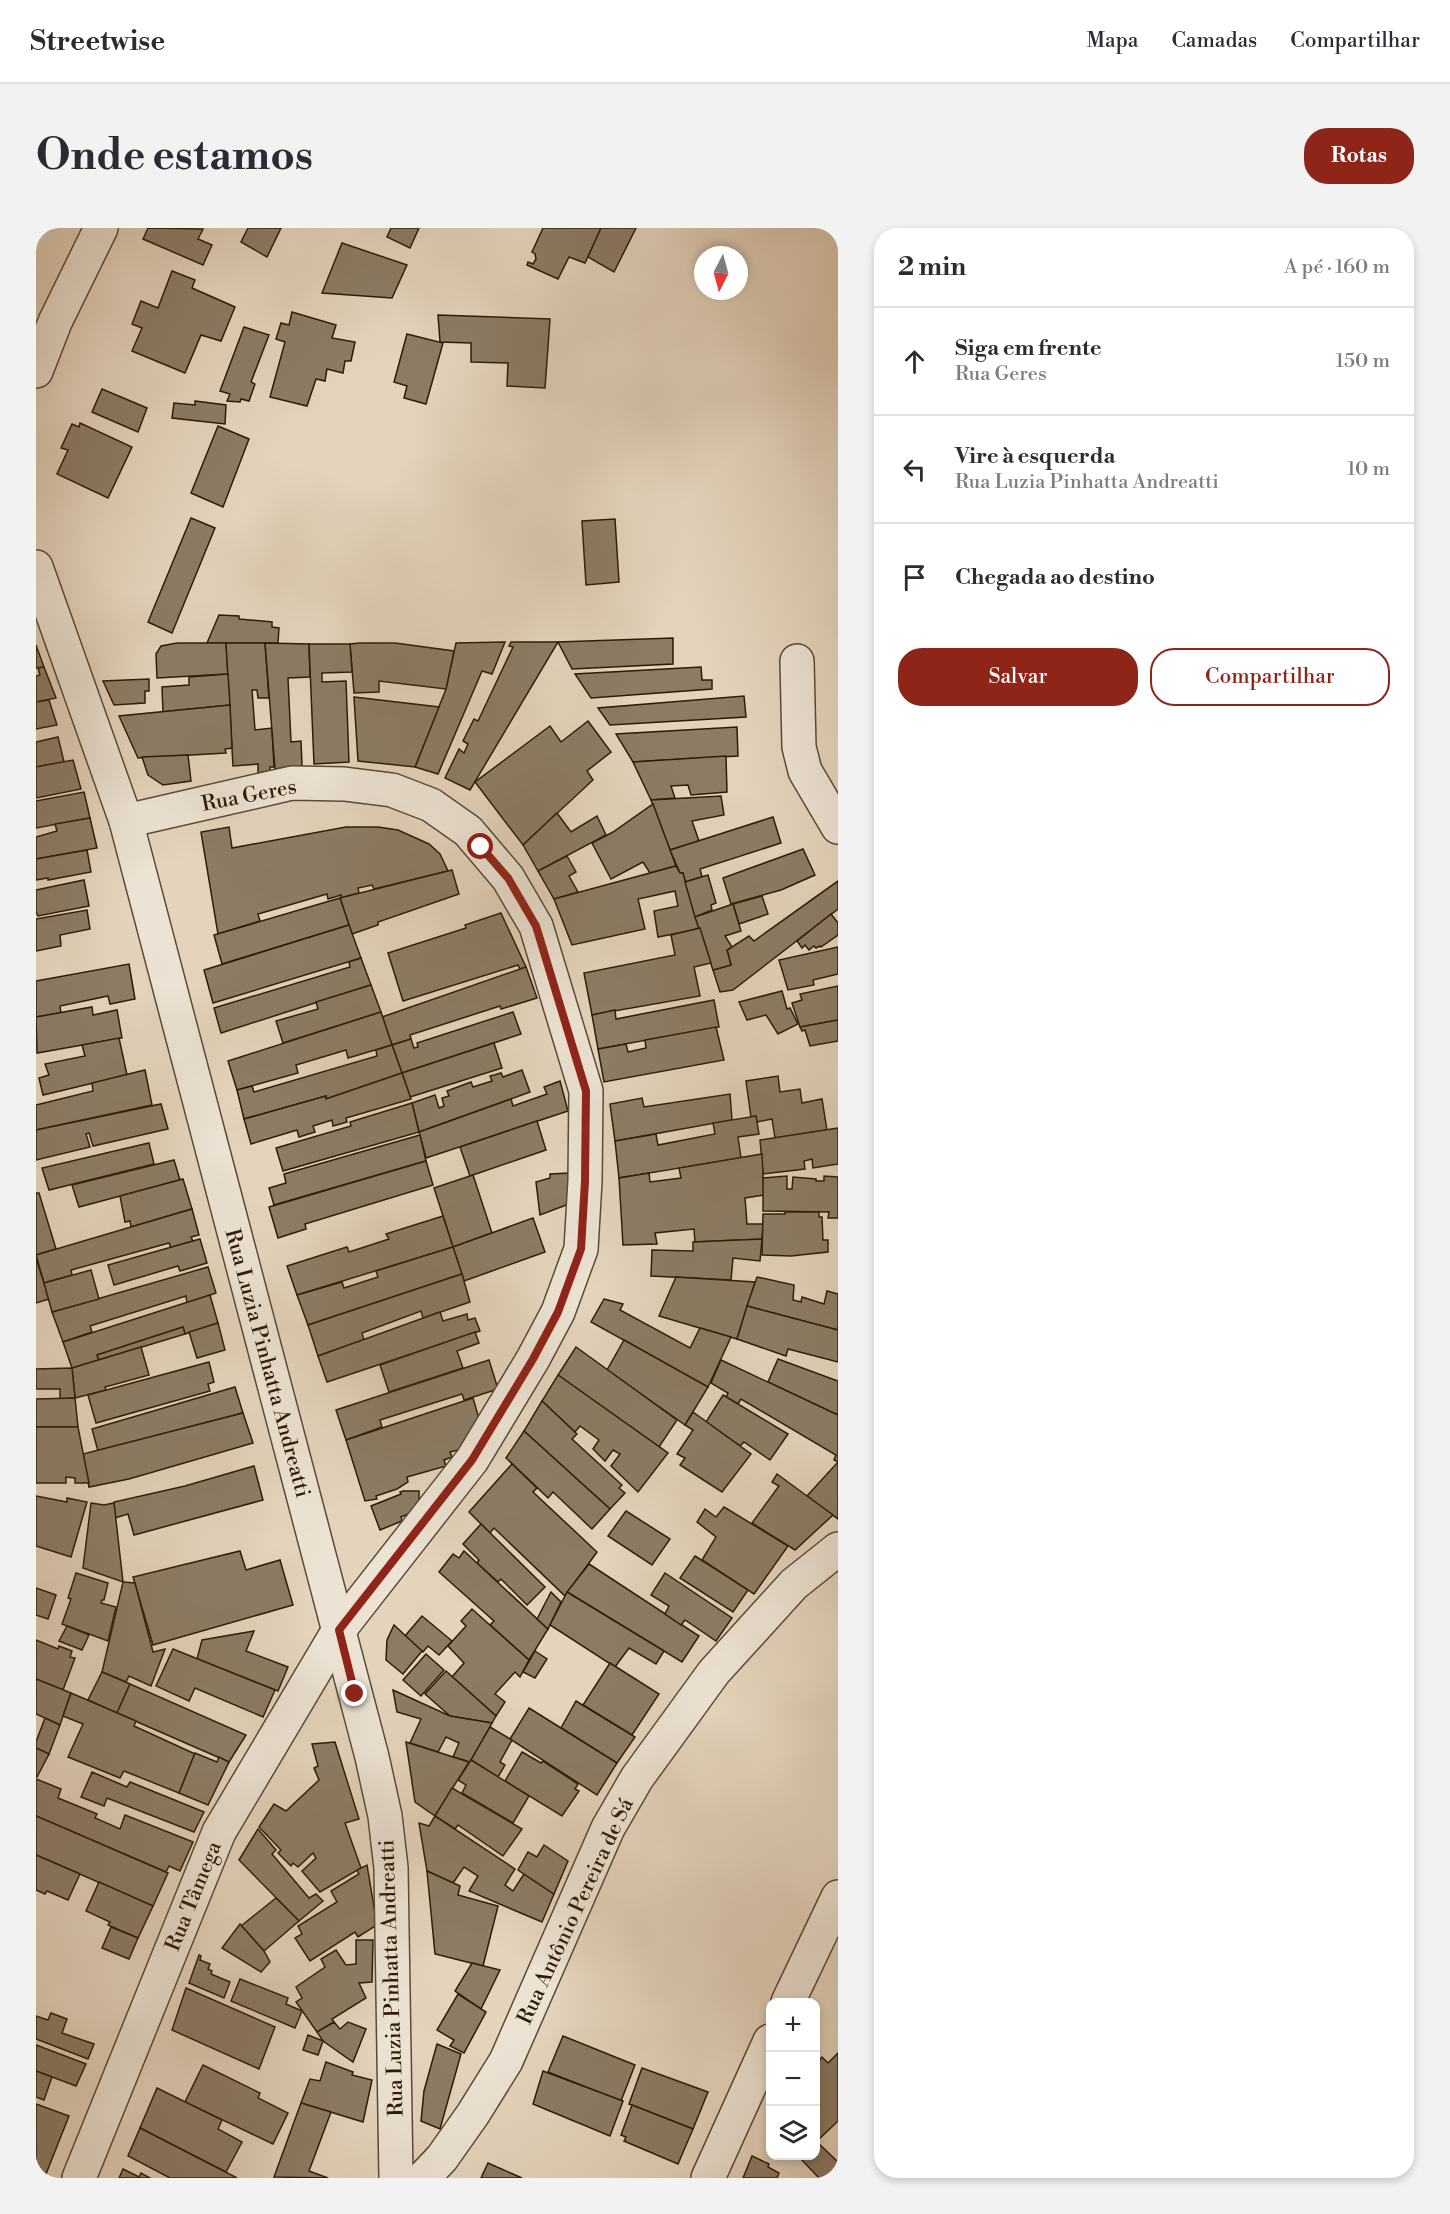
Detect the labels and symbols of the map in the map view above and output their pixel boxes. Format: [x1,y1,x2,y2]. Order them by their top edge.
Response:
north arrow [694,246,748,300]
street label: Rua Geres [199,774,299,818]
route start [467,833,493,859]
street label: Rua Luzia Pinhatta Andreatti [219,1226,315,1501]
route end [341,1680,367,1706]
street label: Rua Antônio Pereira de Sá [512,1794,640,2029]
street label: Rua Tâmega [160,1837,228,1955]
street label: Rua Luzia Pinhatta Andreatti [374,1839,410,2117]

